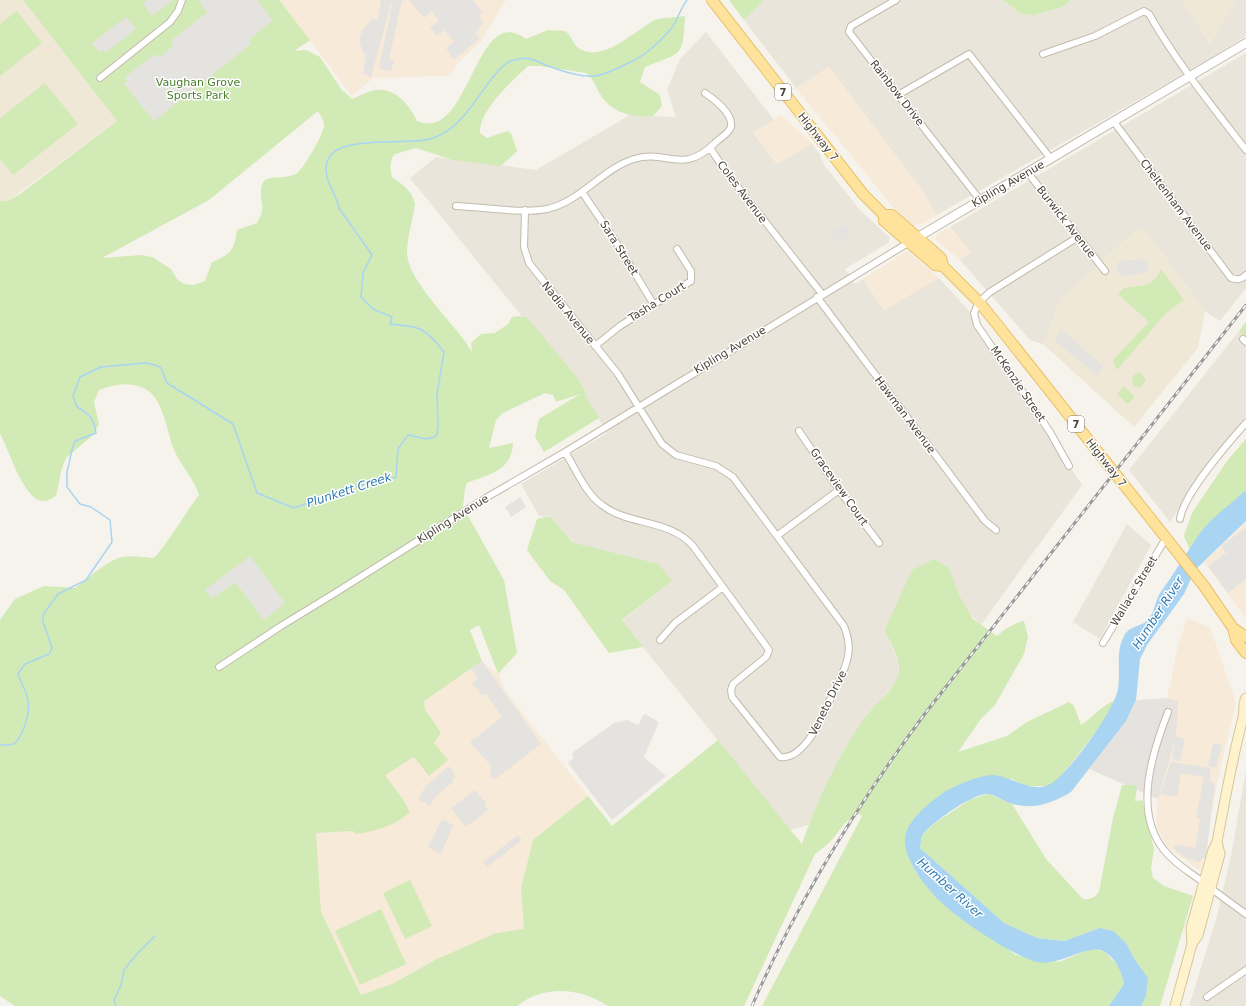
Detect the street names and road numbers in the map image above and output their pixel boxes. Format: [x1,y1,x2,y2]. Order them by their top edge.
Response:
street label: Rainbow Drive [867,58,927,129]
road number: 7 [775,84,791,100]
street label: Highway 7 [795,110,841,164]
street label: Cheltenham Avenue [1137,157,1215,254]
street label: Coles Avenue [714,158,770,226]
street label: Kipling Avenue [969,158,1047,210]
street label: Burwick Avenue [1034,183,1098,261]
street label: Sara Street [597,218,641,278]
street label: Nadia Avenue [539,279,597,347]
street label: Tasha Court [625,279,689,325]
street label: Kipling Avenue [692,323,769,377]
street label: McKenzie Street [988,344,1049,425]
street label: Hawman Avenue [872,374,938,456]
road number: 7 [1068,416,1084,432]
street label: Highway 7 [1083,436,1129,490]
street label: Graceview Court [807,446,871,529]
street label: Kipling Avenue [415,492,491,546]
street label: Wallace Street [1108,553,1160,628]
street label: Veneto Drive [807,668,850,738]

